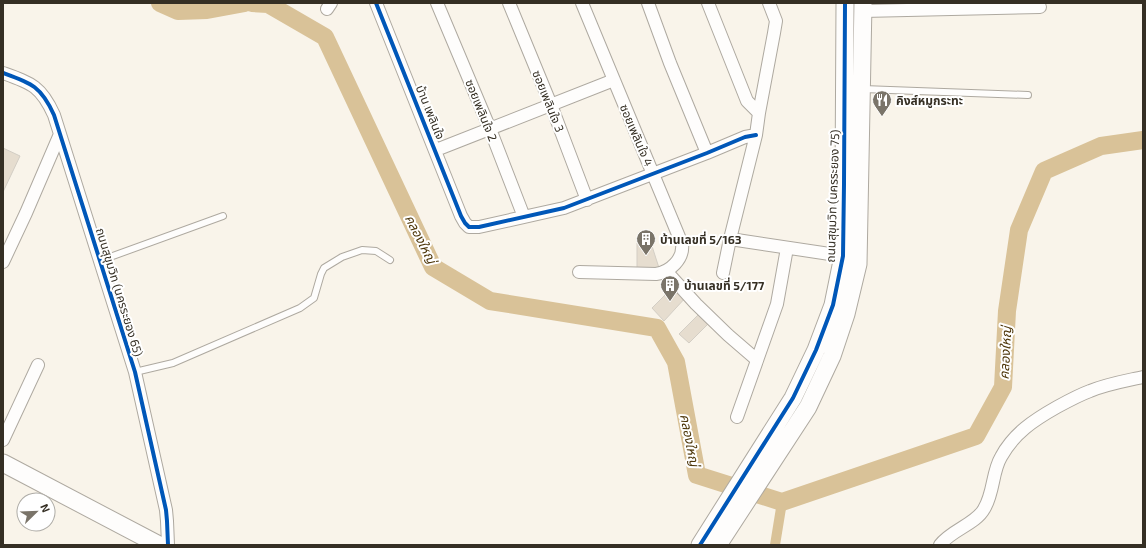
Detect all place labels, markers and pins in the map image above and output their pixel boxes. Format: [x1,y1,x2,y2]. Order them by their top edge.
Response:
restaurant icon: คิงส์หมูกระทะ [871,89,893,117]
place label: คิงส์หมูกระทะ [896,93,963,109]
building icon: บ้านเลขที่ 5/163 [635,228,657,256]
place label: บ้านเลขที่ 5/163 [660,231,742,246]
building icon: บ้านเลขที่ 5/177 [659,274,681,302]
place label: บ้านเลขที่ 5/177 [684,277,765,292]

